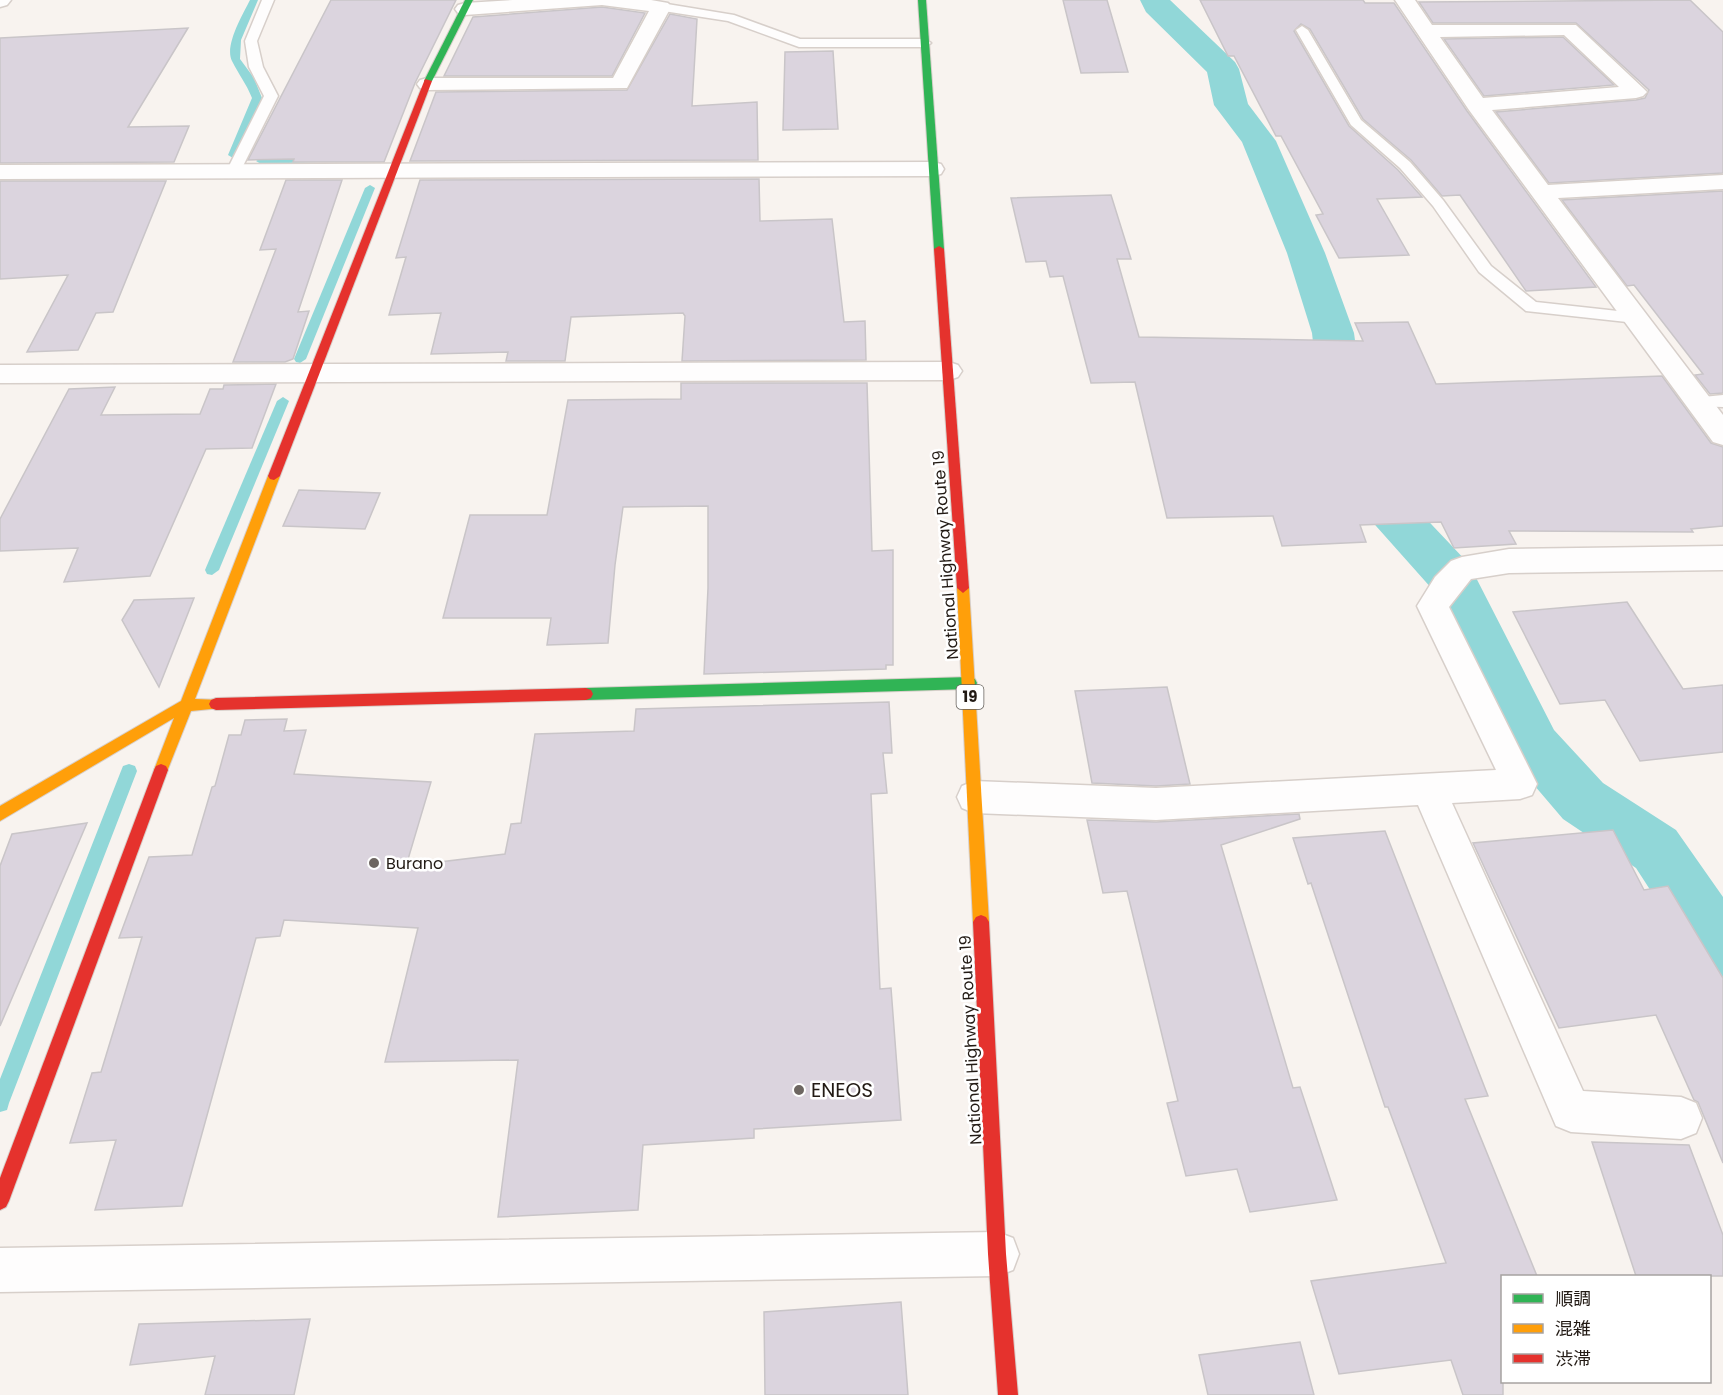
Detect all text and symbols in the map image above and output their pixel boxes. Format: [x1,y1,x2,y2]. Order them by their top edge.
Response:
street label: National Highway Route 19 [927,449,964,661]
road number: 19 [956,685,984,709]
place label: Burano [386,852,443,875]
marker: Burano [367,856,381,870]
street label: National Highway Route 19 [954,934,987,1145]
place label: ENEOS [811,1076,873,1104]
marker: ENEOS [792,1083,806,1097]
legend [1501,1275,1711,1383]
text: 順調 [1555,1286,1591,1311]
text: 混雑 [1555,1316,1591,1341]
text: 渋滞 [1555,1346,1591,1371]

